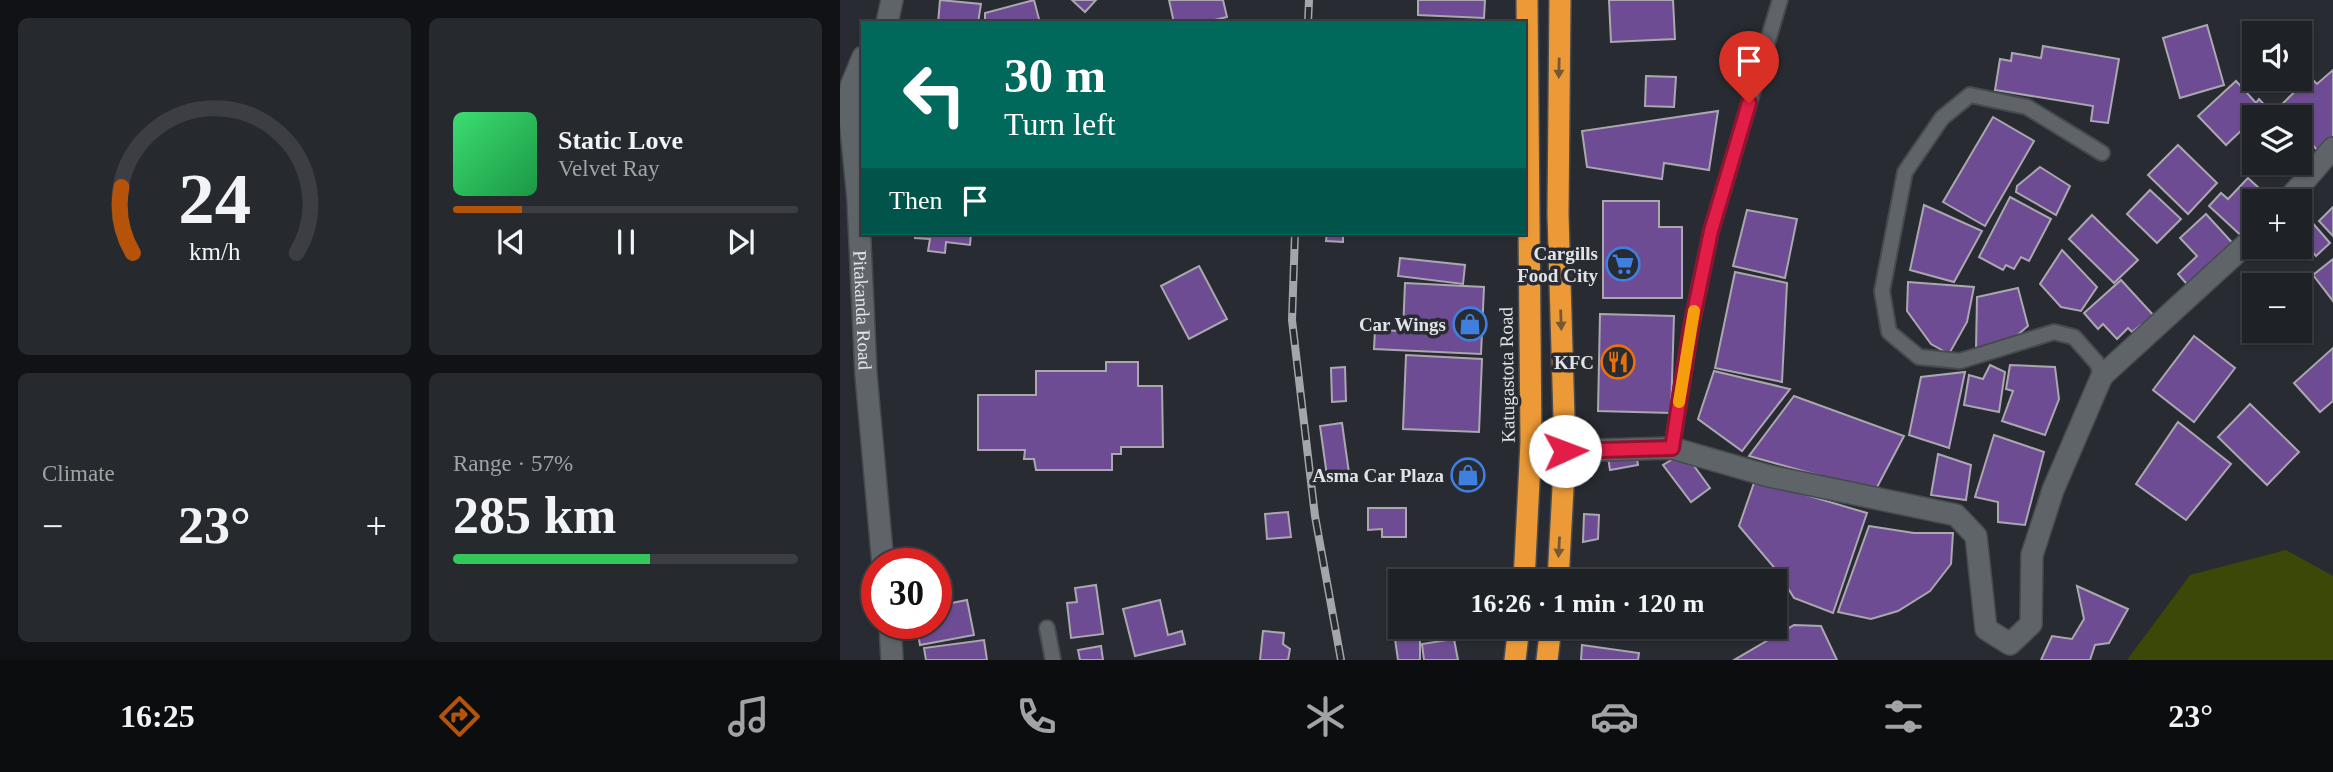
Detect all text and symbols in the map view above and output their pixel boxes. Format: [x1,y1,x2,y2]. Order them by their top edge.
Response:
map controls [2242,21,2312,343]
button: sound [2242,21,2312,91]
pin [1719,31,1779,103]
icon: arrive [1730,42,1768,80]
text: 30 m [1004,48,1106,103]
icon: left [889,49,980,140]
one-way arrow [1553,57,1565,79]
button: layers [2242,105,2312,175]
text: Turn left [1004,106,1116,142]
text: Static Love [558,126,683,155]
text: Velvet Ray [558,156,660,181]
text: 24 [178,158,251,239]
icon: arrive [956,182,994,220]
text: Then [889,186,942,215]
button: + [2242,189,2312,259]
icon: previous [492,223,530,261]
icon: pause [607,223,645,261]
icon: next [722,223,760,261]
text: km/h [189,238,241,265]
place label: Cargills Food City [1517,243,1599,286]
supermarket icon: Cargills Food City [1604,245,1642,283]
street label: Pitakanda Road [850,250,876,371]
button: − [2242,273,2312,343]
shop icon: Car Wings [1451,305,1489,343]
street label: Katugastota Road [1495,307,1519,443]
one-way arrow [1555,309,1567,331]
place label: Car Wings [1359,314,1446,335]
restaurant icon: KFC [1599,343,1637,381]
place label: KFC [1554,352,1594,373]
position arrow [1528,414,1602,488]
text: Range · 57% [453,451,573,476]
shop icon: Asma Car Plaza [1449,456,1487,494]
text: Climate [42,461,115,486]
place label: Asma Car Plaza [1312,465,1444,486]
text: 285 km [453,487,616,544]
text: 23° [178,497,251,554]
text: − [42,505,63,547]
text: + [366,505,387,547]
one-way arrow [1554,537,1565,559]
speed limit sign: 30 [861,548,952,639]
text: 16:26 · 1 min · 120 m [1471,589,1705,618]
icon: directions [435,692,484,741]
icon: music [724,692,773,741]
icon: phone [1012,692,1061,741]
icon: climate [1301,692,1350,741]
icon: car [1590,692,1639,741]
icon: filters [1879,692,1928,741]
text: 16:25 [120,698,195,734]
text: 23° [2168,698,2213,734]

